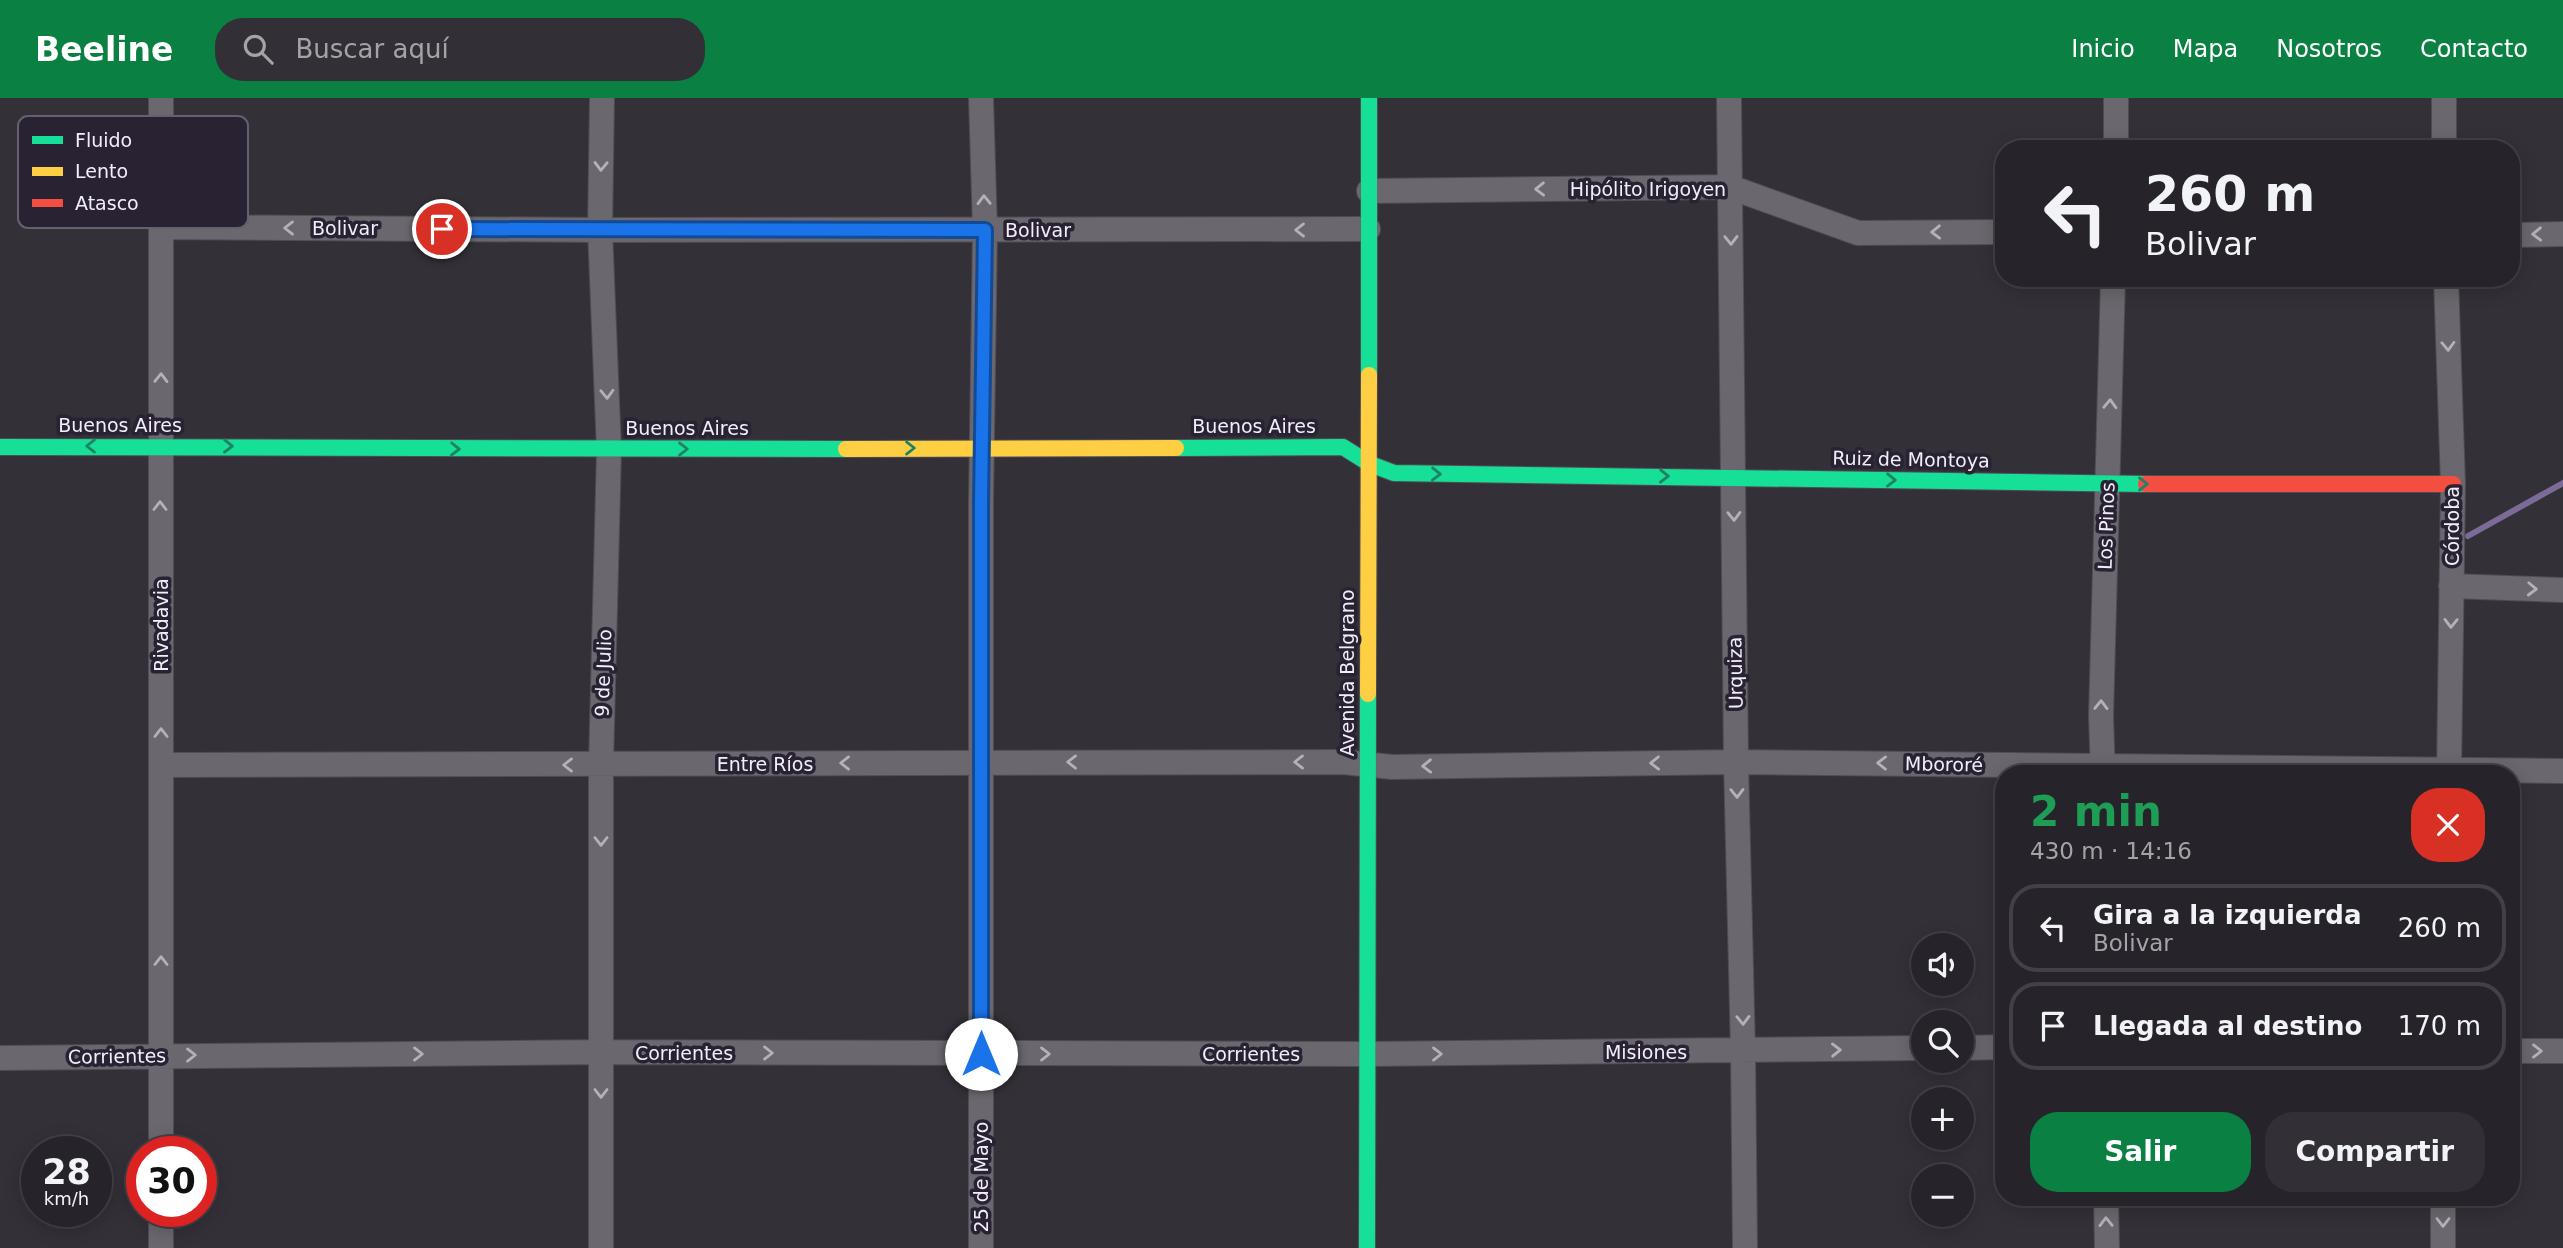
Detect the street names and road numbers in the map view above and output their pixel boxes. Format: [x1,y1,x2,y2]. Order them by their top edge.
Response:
street label: Hipólito Irigoyen [1570,178,1726,200]
street label: Bolivar [312,217,378,239]
street label: Bolivar [1005,219,1071,241]
street label: Buenos Aires [58,414,182,436]
street label: Buenos Aires [1192,415,1316,437]
street label: Buenos Aires [625,417,749,439]
street label: Ruiz de Montoya [1832,447,1990,471]
street label: Los Pinos [2093,482,2119,570]
street label: Córdoba [2441,486,2463,566]
street label: Rivadavia [150,578,172,672]
street label: Avenida Belgrano [1336,589,1358,757]
street label: 9 de Julio [590,629,616,717]
street label: Urquiza [1723,637,1747,709]
street label: Mbororé [1905,752,1983,776]
street label: Entre Ríos [717,753,813,775]
street label: Misiones [1605,1041,1687,1063]
street label: Corrientes [635,1042,733,1064]
street label: Corrientes [1202,1043,1300,1065]
street label: Corrientes [68,1044,166,1068]
street label: 25 de Mayo [970,1122,992,1232]

